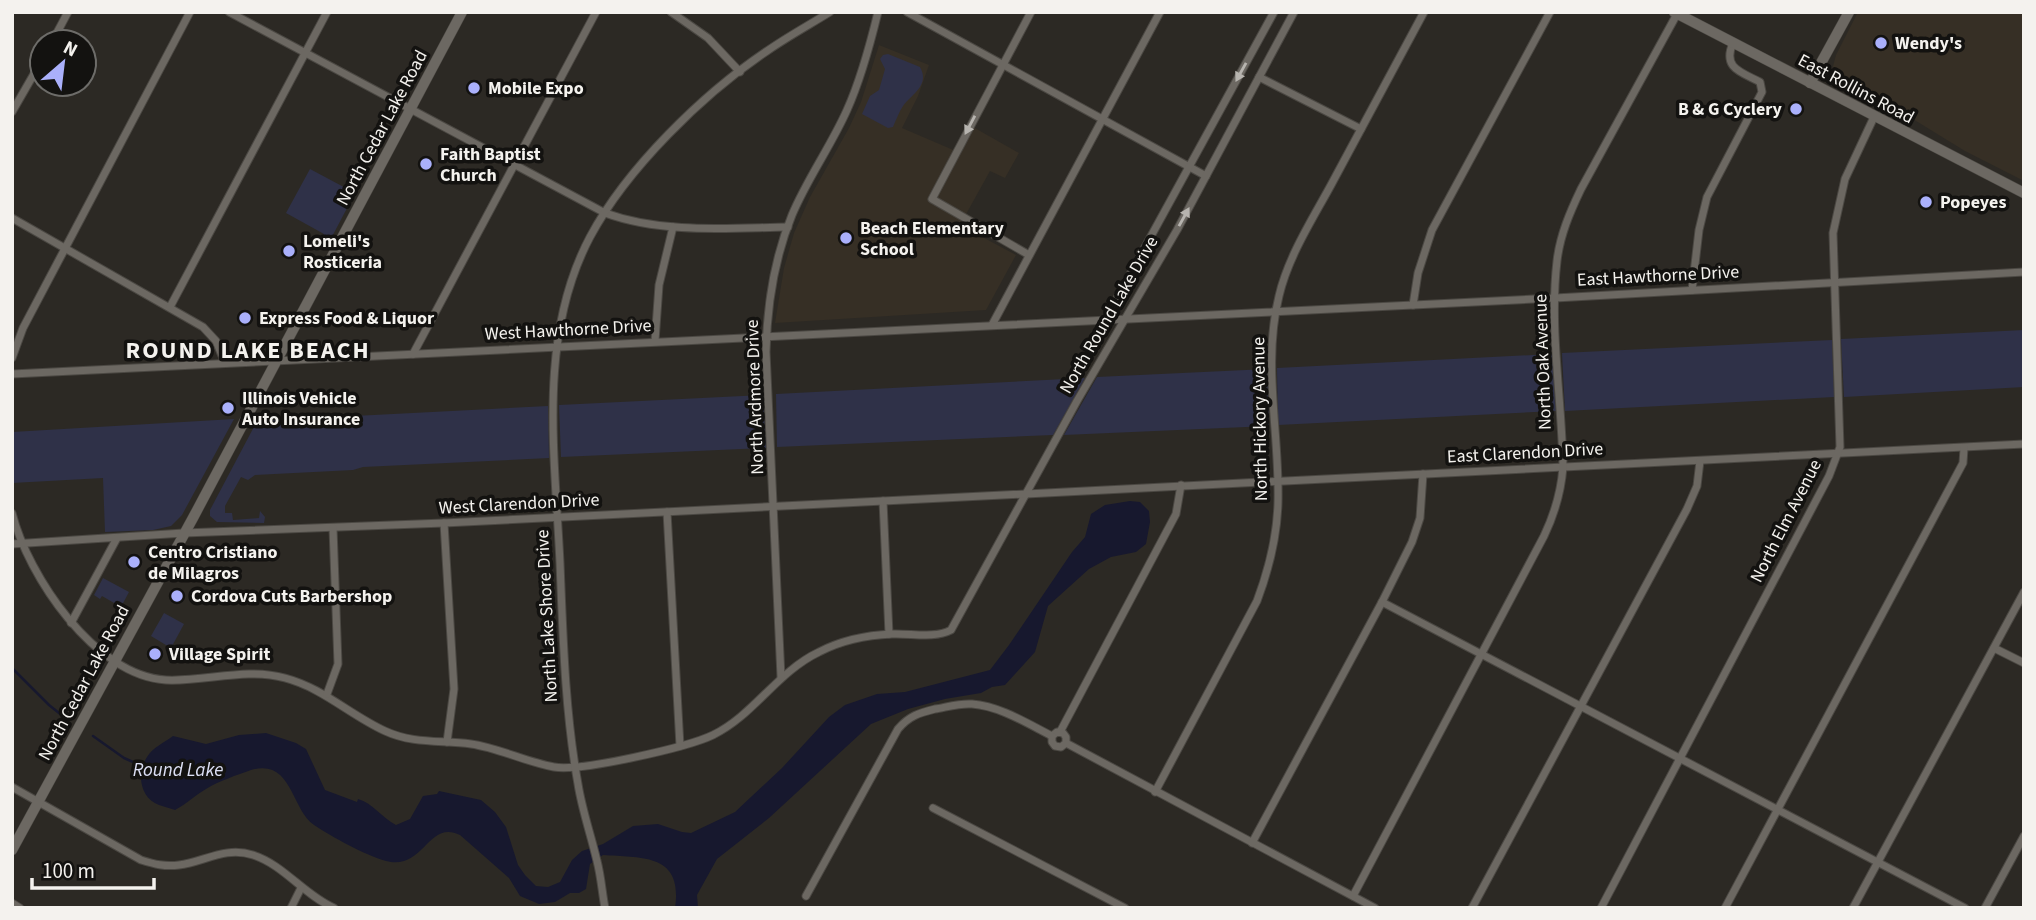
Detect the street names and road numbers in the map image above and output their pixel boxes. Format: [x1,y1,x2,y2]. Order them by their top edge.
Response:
street label: North Cedar Lake Road [330,46,434,210]
street label: East Rollins Road [1793,48,1919,130]
street label: North Round Lake Drive [1054,232,1164,398]
street label: East Hawthorne Drive [1576,259,1740,293]
street label: North Oak Avenue [1528,293,1558,430]
street label: West Hawthorne Drive [484,313,652,347]
street label: North Ardmore Drive [740,319,770,475]
street label: North Hickory Avenue [1246,337,1274,501]
street label: East Clarendon Drive [1446,436,1604,470]
street label: North Elm Avenue [1744,455,1828,587]
street label: West Clarendon Drive [438,487,600,521]
street label: North Lake Shore Drive [530,529,564,703]
street label: North Cedar Lake Road [32,601,136,765]

